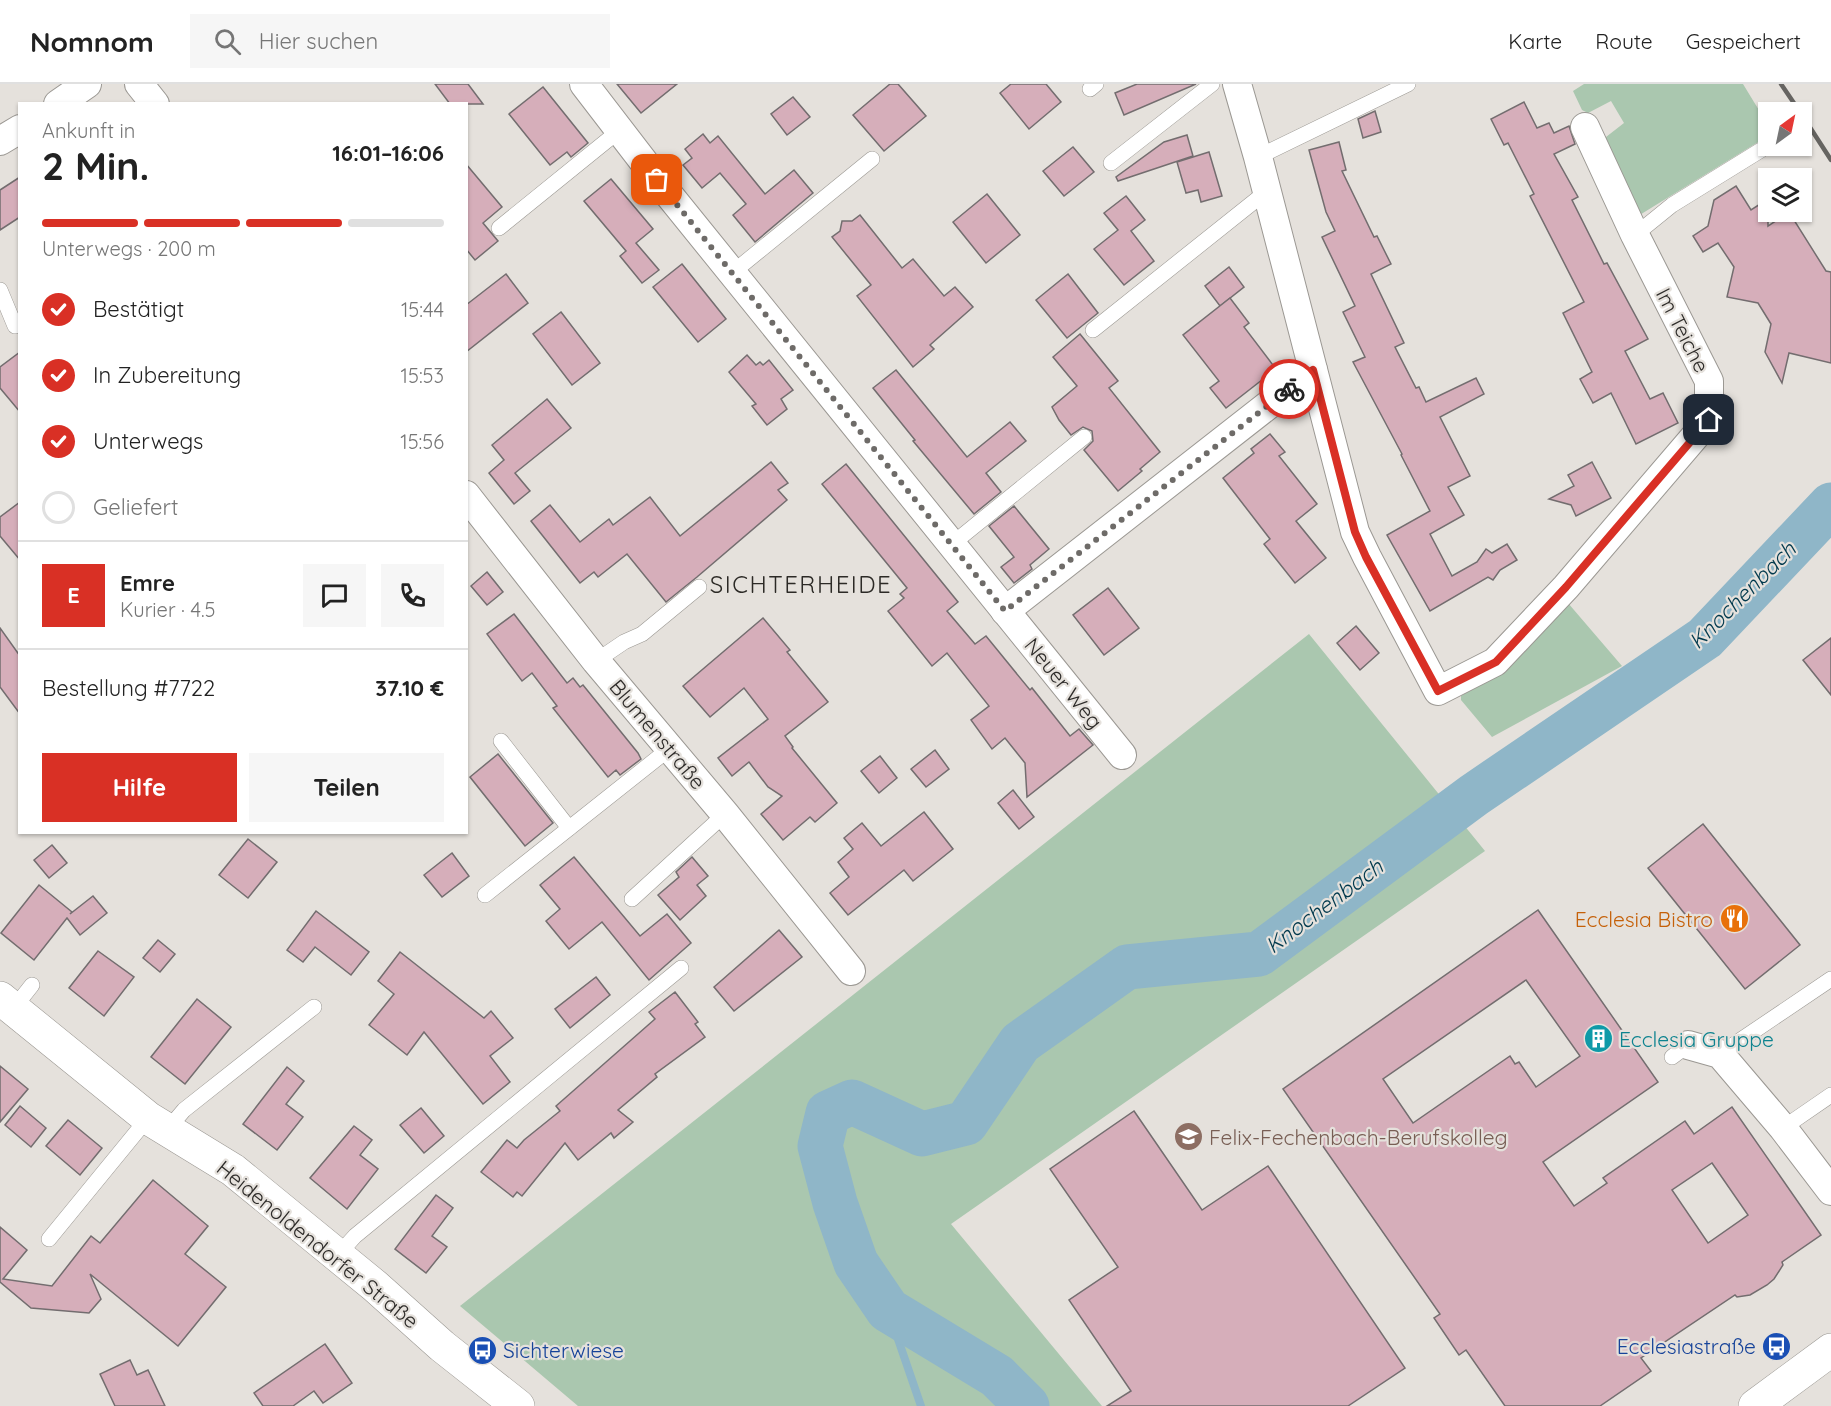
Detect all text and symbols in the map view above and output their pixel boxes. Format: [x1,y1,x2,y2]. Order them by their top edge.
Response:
search box [190,14,610,68]
text: Nomnom [30,24,154,59]
icon: search [211,25,244,58]
text: Hier suchen [259,27,378,55]
text: Karte [1508,28,1562,54]
text: Route [1595,28,1653,54]
text: Gespeichert [1686,28,1801,54]
north arrow [1758,102,1812,156]
map controls [1758,102,1812,222]
text: Ankunft in [42,118,135,143]
text: 16:01–16:06 [332,139,444,167]
text: 2 Min. [42,141,149,190]
pin [631,154,682,205]
icon: bag [640,163,673,196]
button: layers [1758,168,1812,222]
text: Unterwegs · 200 m [42,236,216,261]
street label: Im Teiche [1651,283,1715,377]
icon: check [42,293,75,326]
text: Bestätigt [93,295,184,323]
text: 15:44 [401,297,444,322]
icon: check [42,359,75,392]
courier [1259,359,1319,419]
text: In Zubereitung [93,361,241,389]
text: 15:53 [401,363,444,388]
icon: bike [1273,373,1306,406]
pin [1683,394,1734,445]
icon: home [1692,403,1725,436]
icon: check [42,425,75,458]
text: Unterwegs [93,427,203,455]
text: 15:56 [400,429,444,454]
text: Geliefert [93,493,178,521]
water label: Knochenbach [1683,535,1802,654]
button: chat [303,564,366,627]
button: phone [381,564,444,627]
text: Emre [120,569,175,597]
district label: SICHTERHEIDE [710,569,892,599]
text: E [67,581,80,609]
text: Kurier · 4.5 [120,597,216,622]
street label: Neuer Weg [1019,632,1109,734]
text: Bestellung #7722 [42,674,215,702]
text: 37.10 € [375,674,444,702]
street label: Blumenstraße [604,674,712,794]
button: Hilfe [42,753,237,822]
button: Teilen [249,753,444,822]
water label: Knochenbach [1260,852,1389,959]
restaurant icon: Ecclesia Bistro [1718,903,1750,935]
place label: Ecclesia Bistro [1575,906,1713,932]
building icon: Ecclesia Gruppe [1582,1023,1614,1055]
place label: Ecclesia Gruppe [1619,1026,1774,1052]
school or university icon: Felix-Fechenbach-Berufskolleg [1172,1121,1204,1153]
place label: Felix-Fechenbach-Berufskolleg [1209,1124,1508,1150]
street label: Heidenoldendorfer Straße [212,1155,424,1333]
bus stop icon: Ecclesiastraße [1761,1330,1793,1362]
place label: Ecclesiastraße [1617,1333,1756,1359]
bus stop icon: Sichterwiese [466,1334,498,1366]
place label: Sichterwiese [503,1337,624,1363]

